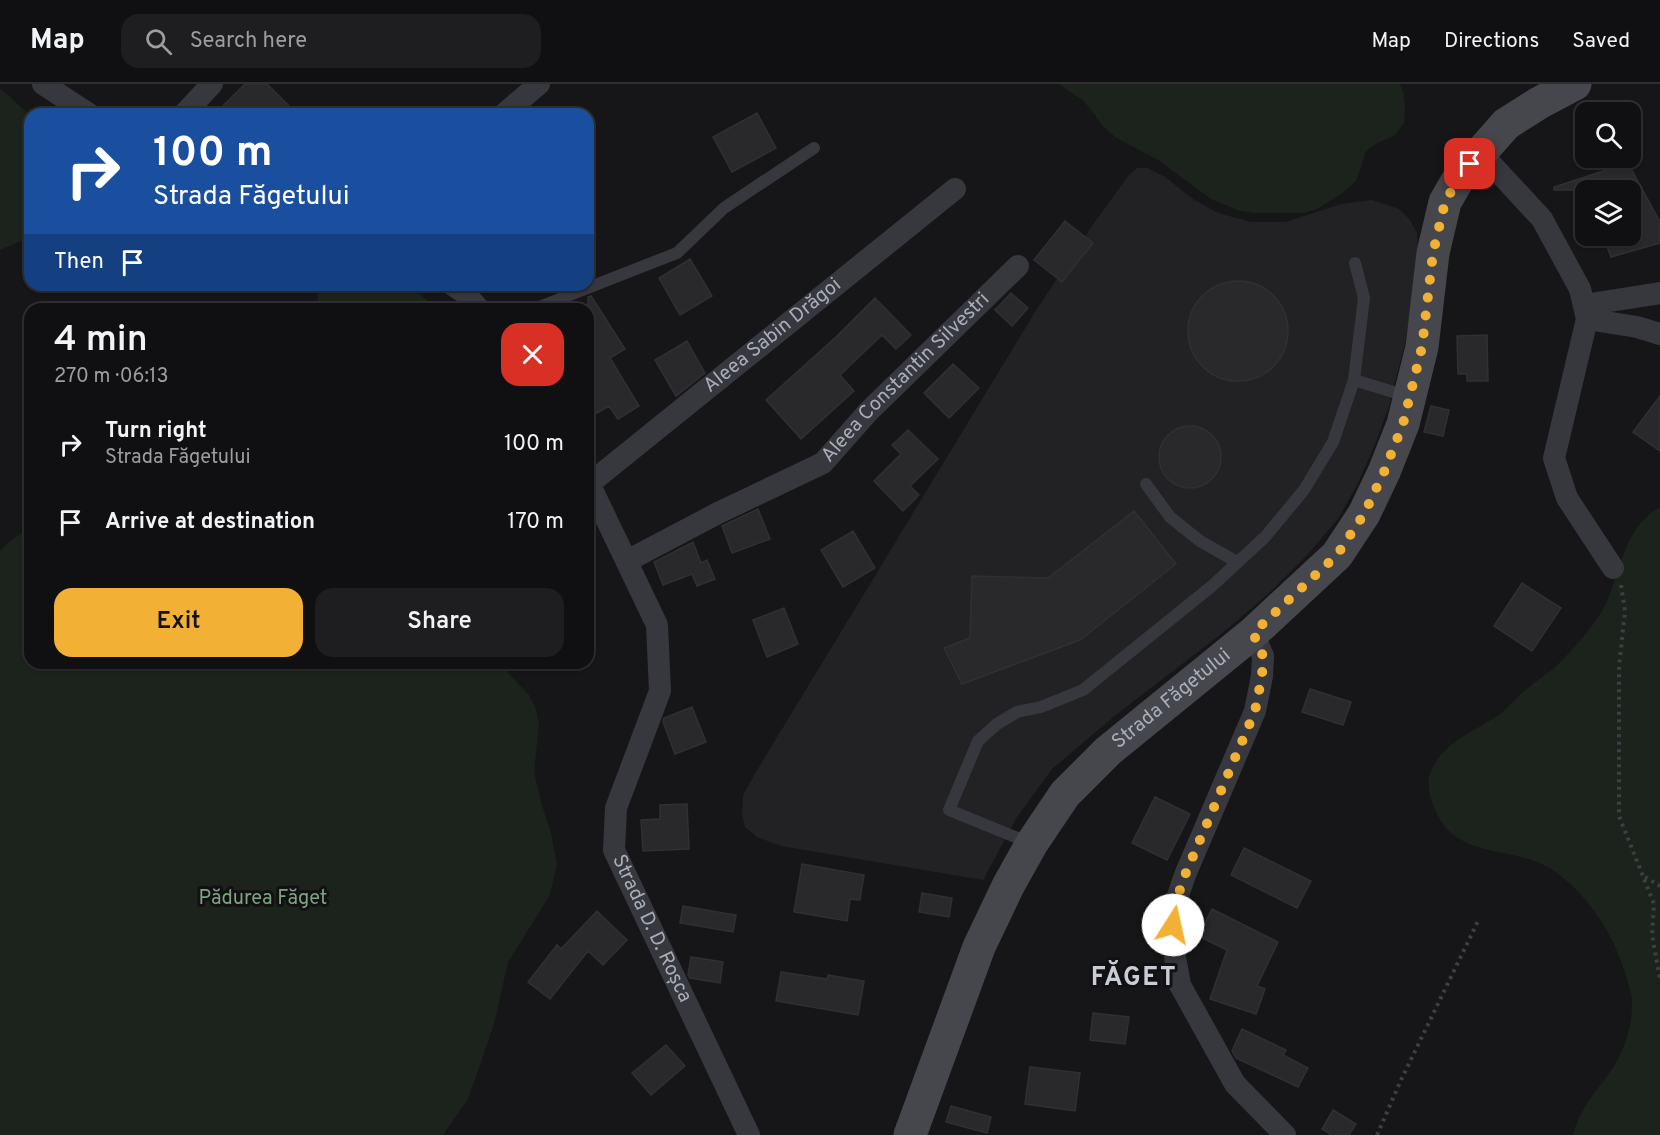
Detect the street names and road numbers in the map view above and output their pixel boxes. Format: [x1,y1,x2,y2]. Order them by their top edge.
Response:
street label: Aleea Sabin Drăgoi [698,273,847,399]
street label: Aleea Constantin Silvestri [816,287,996,469]
street label: Strada Făgetului [1107,643,1236,755]
street label: Strada D. D. Roșca [605,851,697,1007]

